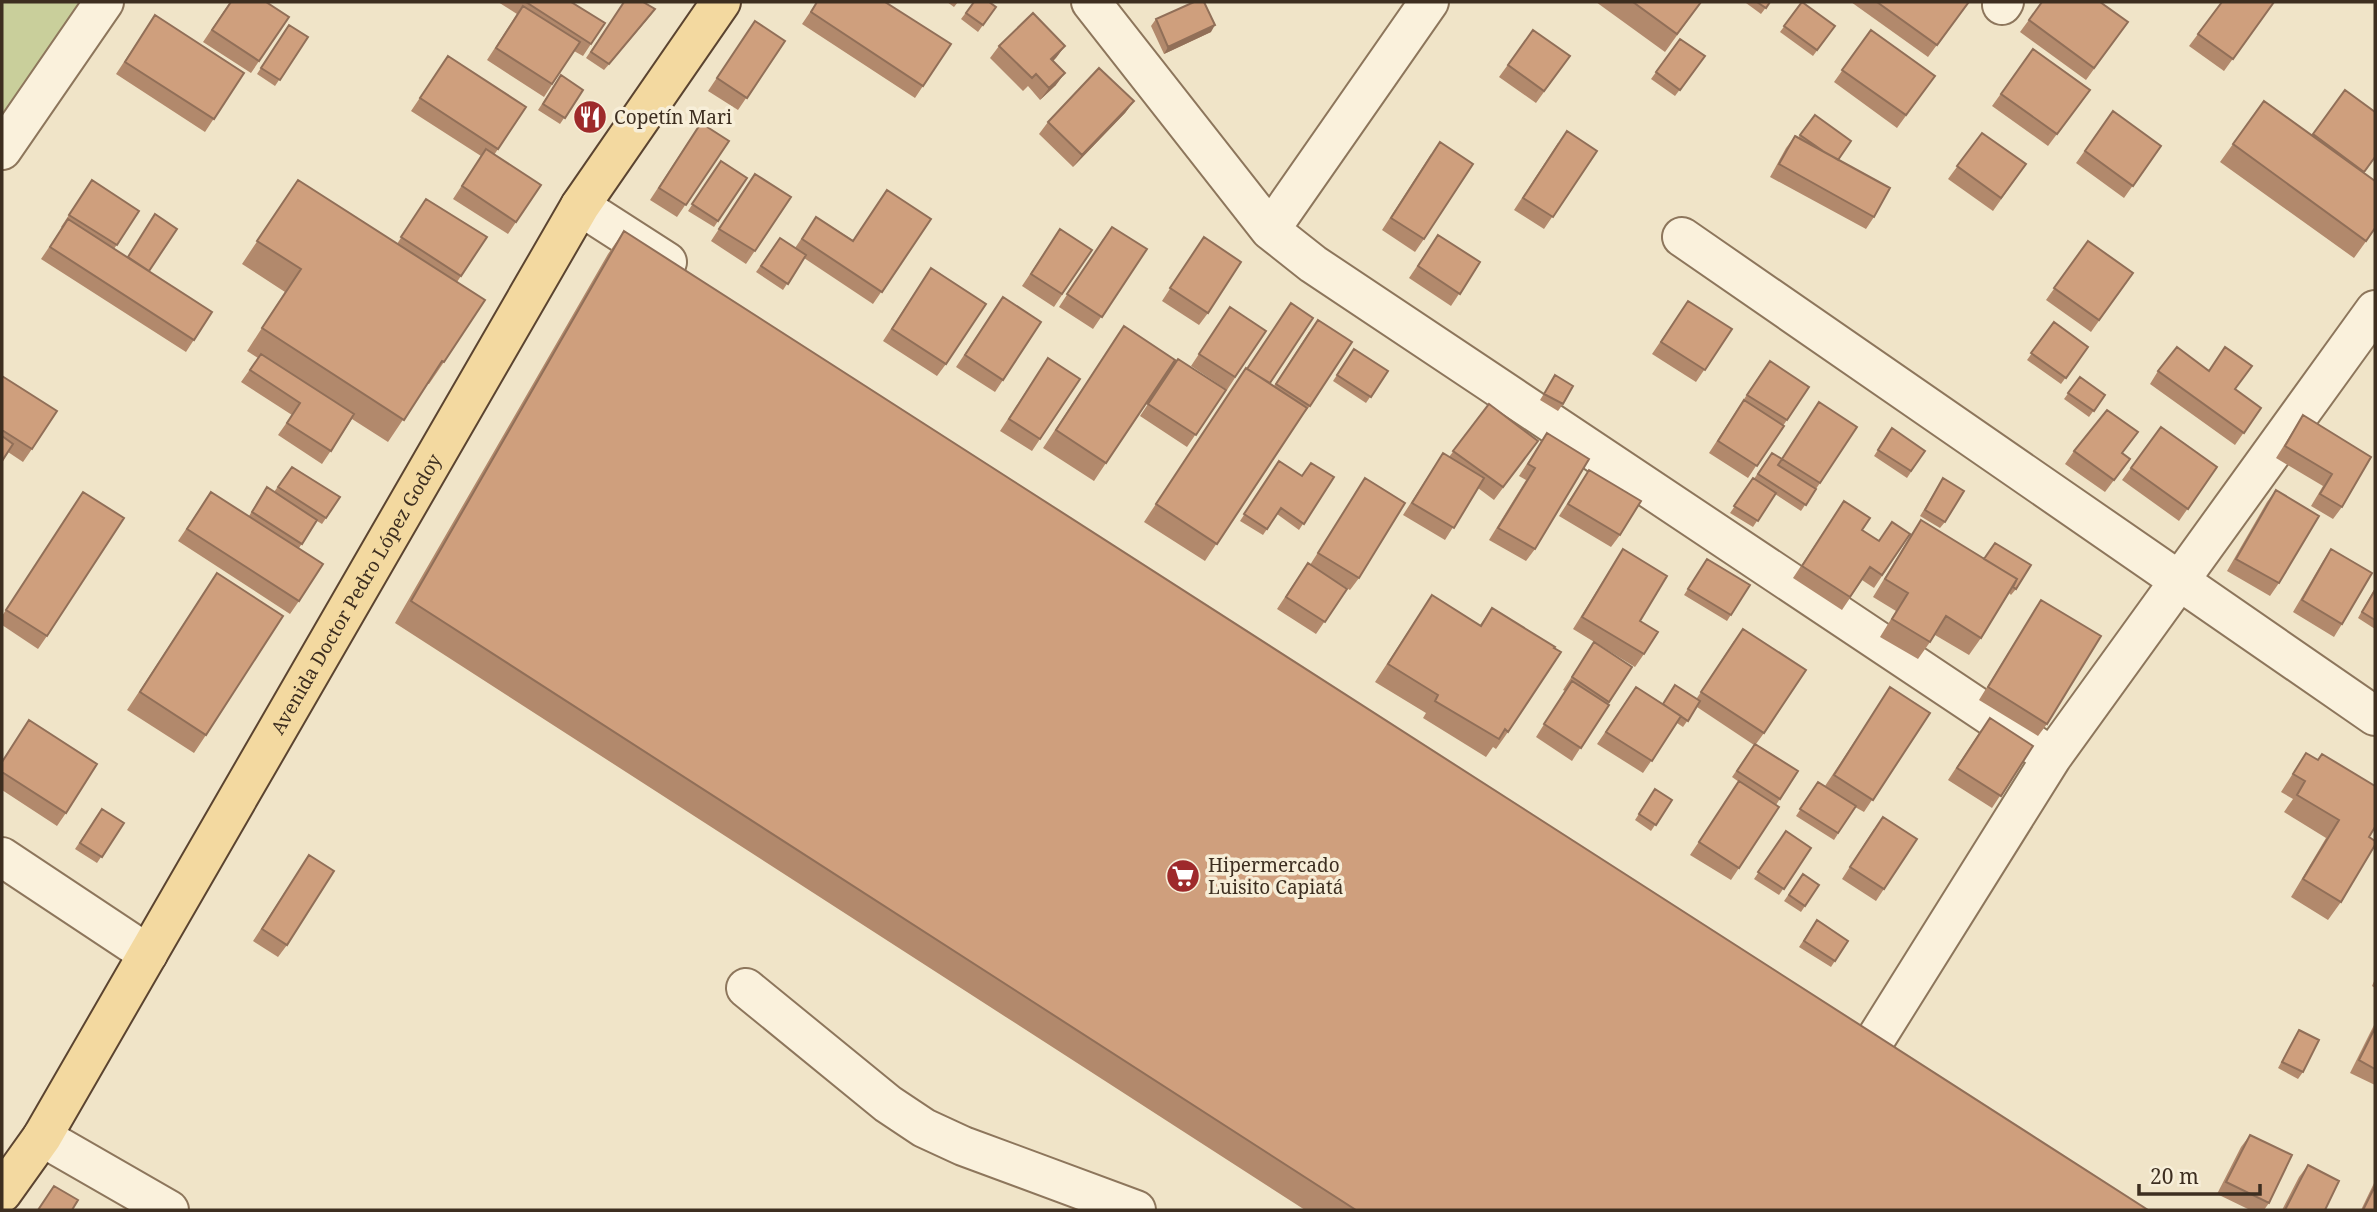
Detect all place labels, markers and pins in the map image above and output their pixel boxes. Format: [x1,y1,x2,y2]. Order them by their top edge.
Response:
restaurant icon: Copetín Mari [571,98,609,136]
place label: Copetín Mari [614,104,732,130]
place label: Hipermercado Luisito Capiatá [1208,852,1343,900]
supermarket icon: Hipermercado Luisito Capiatá [1164,857,1202,895]

